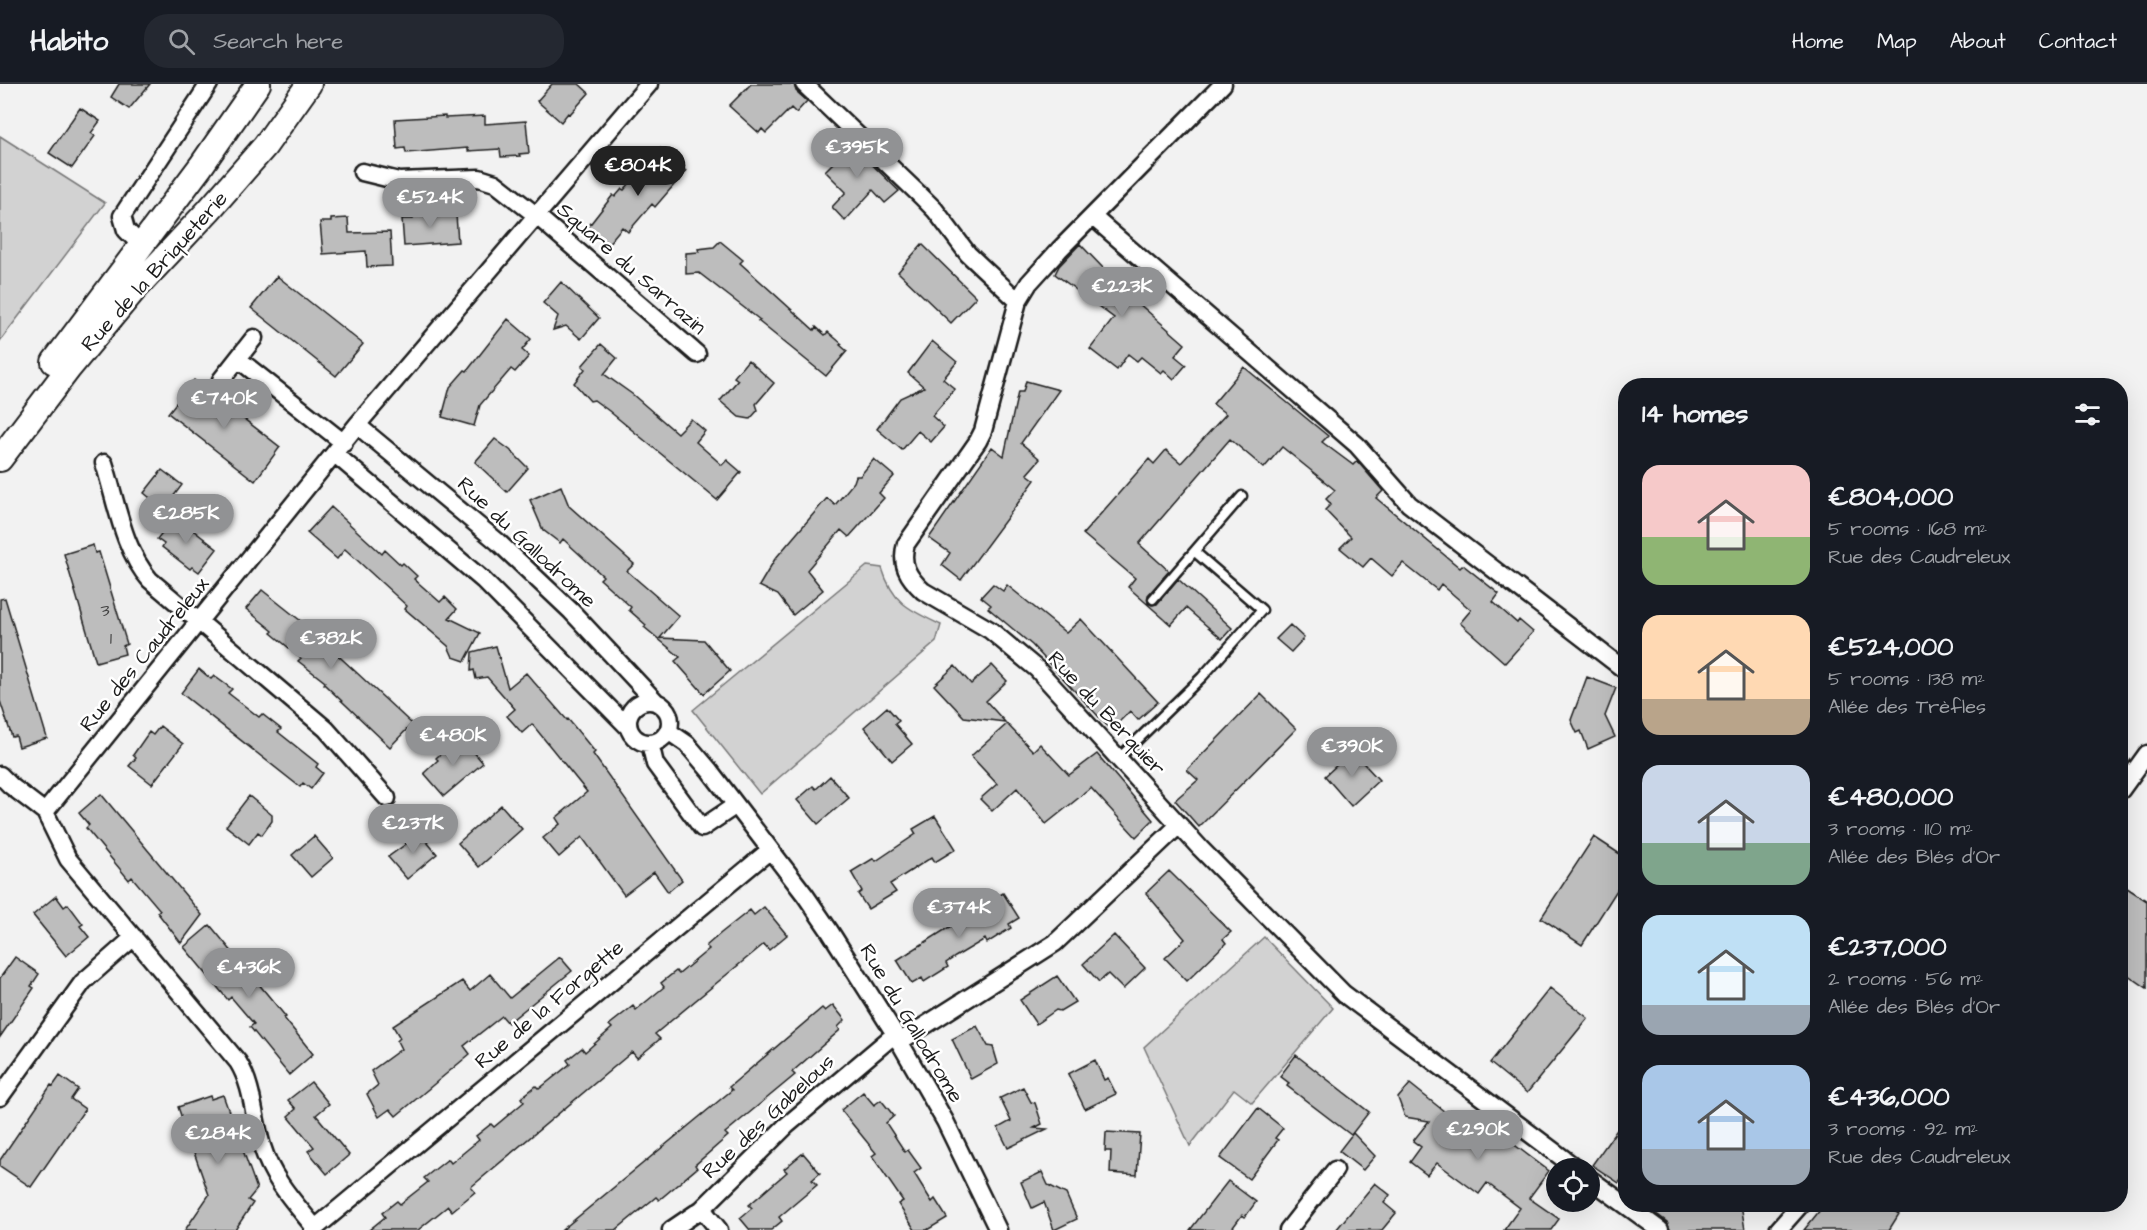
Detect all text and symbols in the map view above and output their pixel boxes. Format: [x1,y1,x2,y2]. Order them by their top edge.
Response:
search box [144,14,564,68]
text: Habito [30,22,108,61]
icon: search [165,25,198,58]
text: Search here [213,26,343,57]
text: Home [1792,27,1844,56]
text: Map [1877,27,1917,56]
text: About [1950,27,2006,56]
text: Contact [2039,27,2117,56]
pin: €395K [815,128,899,179]
text: €395K [825,133,889,161]
pin: €804K [596,146,680,197]
text: €804K [604,151,672,179]
pin: €524K [388,178,472,229]
text: €524K [396,183,464,211]
street label: Rue de la Briqueterie [74,185,234,358]
street label: Square du Sarrazin [551,195,712,341]
pin: €223K [1080,267,1164,318]
text: €223K [1091,272,1153,300]
pin: €740K [182,379,266,430]
text: €740K [191,384,257,412]
text: 14 homes [1642,396,1748,432]
icon: filters [2071,398,2104,431]
street label: Rue du Gallodrome [451,470,603,615]
text: €804,000 [1828,479,1953,515]
icon: home [1690,489,1762,561]
pin: €285K [144,494,228,545]
text: €285K [153,499,219,527]
text: 5 rooms · 168 m² [1828,515,1987,543]
text: Rue des Caudreleux [1828,543,2011,571]
street label: Rue des Caudreleux [73,571,216,738]
house number: 3 [100,598,110,623]
pin: €382K [289,619,373,670]
text: €382K [300,624,362,652]
house number: 1 [110,626,112,651]
text: €524,000 [1828,629,1953,665]
icon: home [1690,639,1762,711]
street label: Rue du Berquier [1041,645,1172,782]
text: 5 rooms · 138 m² [1828,665,1985,693]
text: Allée des Trèfles [1828,693,1986,721]
pin: €480K [411,716,495,767]
text: €480K [419,721,487,749]
pin: €390K [1310,727,1394,778]
text: €390K [1321,732,1383,760]
text: €480,000 [1828,779,1953,815]
icon: home [1690,789,1762,861]
pin: €237K [371,804,455,855]
text: €237K [382,809,444,837]
text: 3 rooms · 110 m² [1828,815,1973,843]
text: Allée des Blés d'Or [1828,843,2000,871]
pin: €374K [917,888,1001,939]
text: €374K [927,893,991,921]
text: €237,000 [1828,929,1947,965]
street label: Rue de la Forgette [468,933,631,1077]
street label: Rue du Gallodrome [853,938,971,1108]
icon: home [1690,939,1762,1011]
pin: €436K [207,948,291,999]
text: €436K [217,953,281,981]
text: 2 rooms · 56 m² [1828,965,1983,993]
text: Allée des Blés d'Or [1828,993,2000,1021]
street label: Rue des Gabelous [696,1047,841,1185]
text: €436,000 [1828,1079,1950,1115]
icon: home [1690,1089,1762,1161]
pin: €290K [1436,1110,1520,1161]
pin: €284K [176,1114,260,1165]
text: €290K [1446,1115,1510,1143]
text: 3 rooms · 92 m² [1828,1115,1978,1143]
text: €284K [185,1119,251,1147]
text: Rue des Caudreleux [1828,1143,2011,1171]
map controls [1546,1158,1600,1212]
button: locate [1546,1158,1600,1212]

